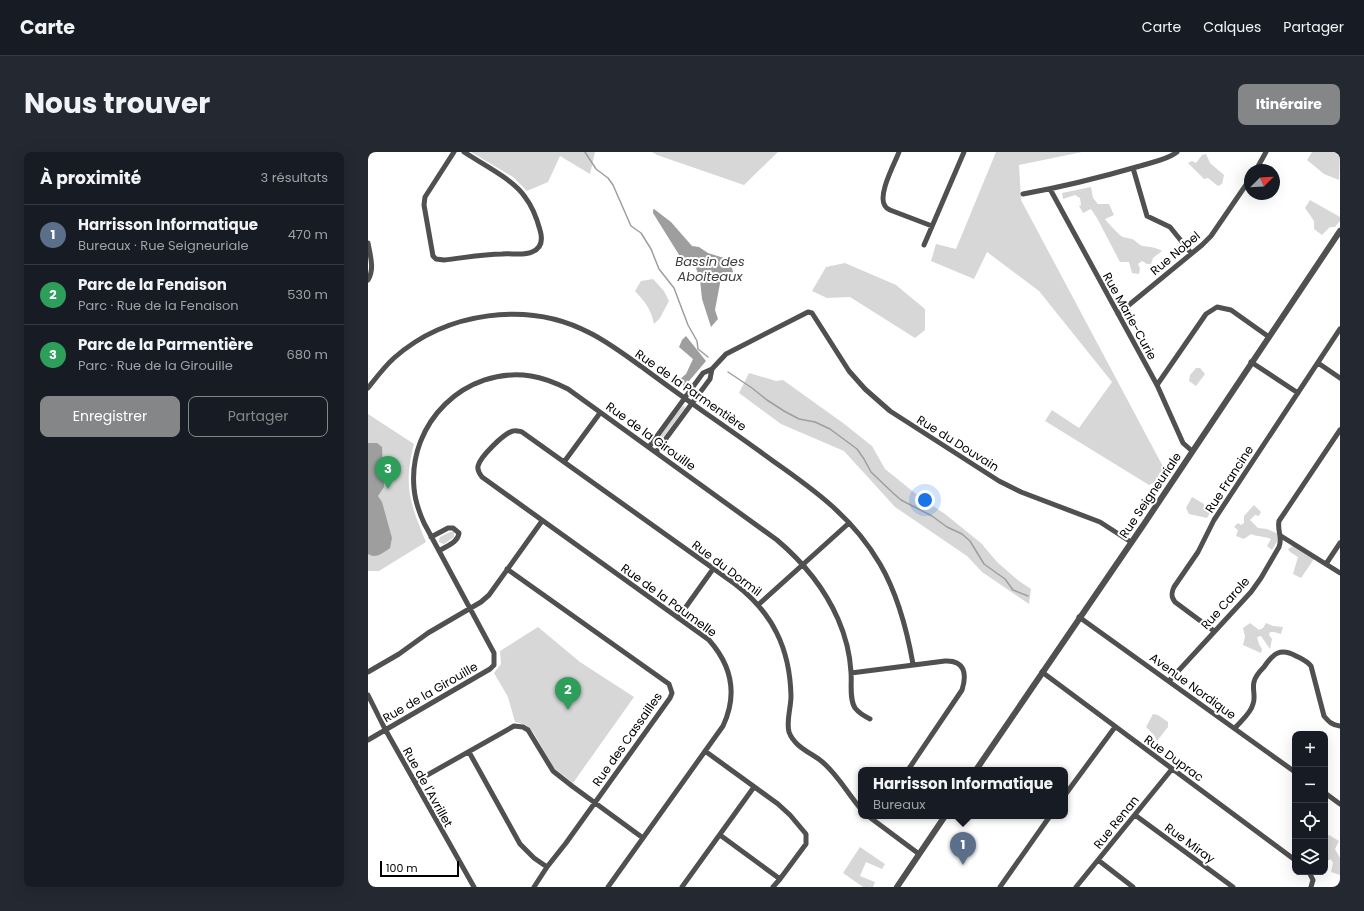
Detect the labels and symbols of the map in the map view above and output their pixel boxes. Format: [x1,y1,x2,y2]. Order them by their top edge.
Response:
north arrow [1244,164,1280,200]
street label: Rue Nobel [1146,227,1204,279]
water label: Bassin des Aboiteaux [675,252,745,286]
street label: Rue Marie-Curie [1099,269,1161,363]
street label: Rue de la Parmentière [632,345,750,435]
street label: Rue de la Girouille [603,398,699,474]
street label: Rue du Douvain [914,411,1002,475]
street label: Rue Francine [1201,442,1257,516]
street label: Rue Seigneuriale [1115,449,1185,541]
pin: 3 [375,456,401,489]
your location [915,490,935,510]
street label: Rue du Dormil [689,536,766,600]
street label: Rue de la Paumelle [618,559,720,641]
street label: Rue Carole [1197,573,1253,633]
street label: Avenue Nordique [1146,649,1240,723]
street label: Rue de la Girouille [379,658,481,726]
pin: 2 [555,677,581,710]
street label: Rue des Cassailles [588,689,666,789]
street label: Rue Duprac [1141,731,1207,785]
street label: Rue de l'Avrillet [399,744,457,830]
street label: Rue Renan [1089,792,1143,852]
street label: Rue Miray [1161,819,1219,867]
pin: 1 [950,832,976,865]
scale bar [380,859,459,878]

